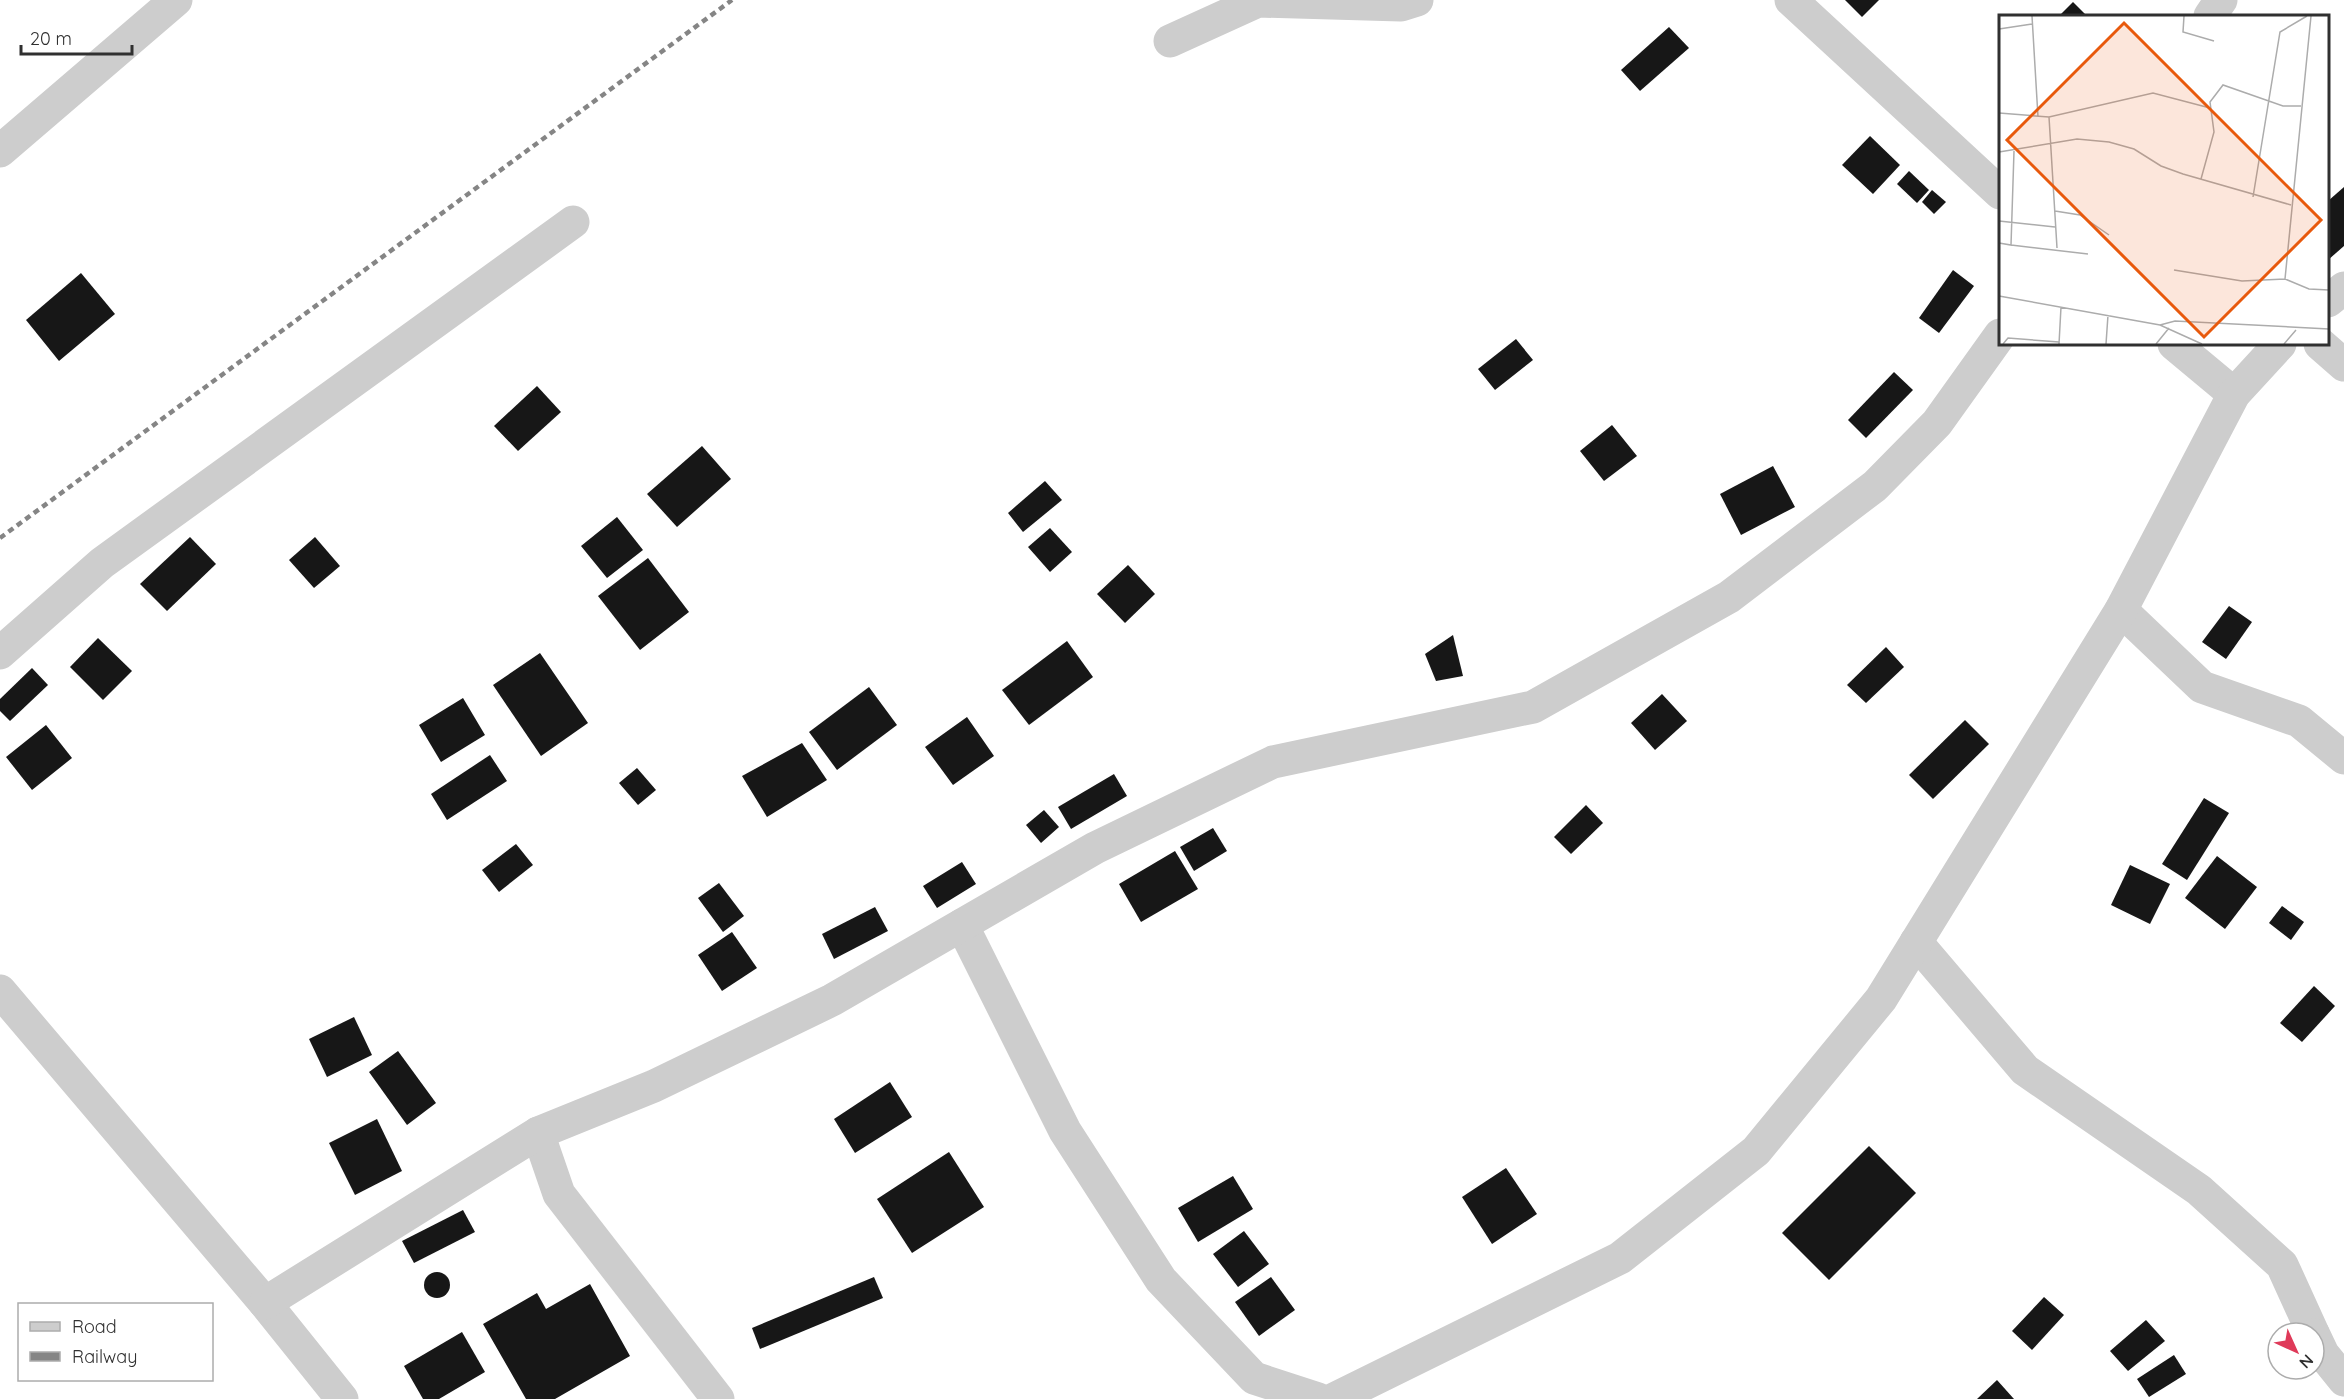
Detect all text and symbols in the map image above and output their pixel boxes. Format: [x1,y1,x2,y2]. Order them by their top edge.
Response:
inset map [1999,15,2329,345]
scale bar [21,18,132,56]
text: 20 m [30,27,72,50]
legend [18,1303,213,1381]
text: Road [72,1315,117,1338]
north arrow [2266,1321,2326,1381]
text: Railway [72,1345,138,1368]
text: N [2295,1350,2318,1373]

